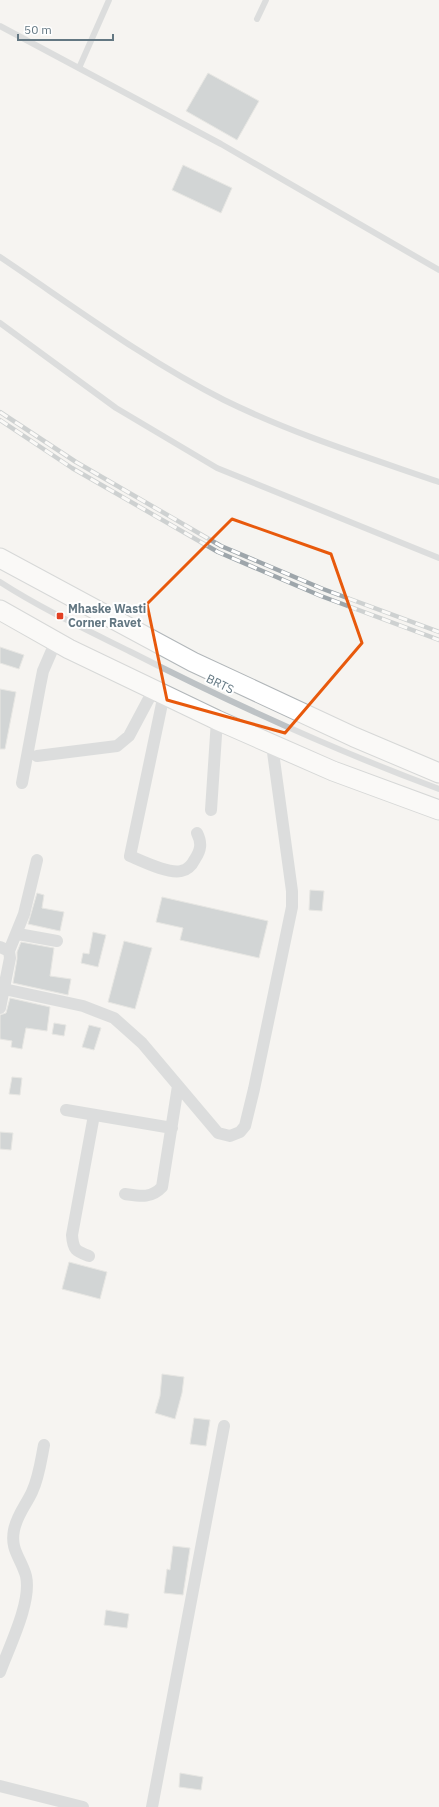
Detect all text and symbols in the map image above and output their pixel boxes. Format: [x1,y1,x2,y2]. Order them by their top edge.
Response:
scale bar [18,16,113,42]
text: 50 m [24,22,52,37]
place label: Mhaske Wasti Corner Ravet [68,601,146,630]
marker: Mhaske Wasti Corner Ravet [55,611,65,621]
street label: BRTS [204,670,237,697]

